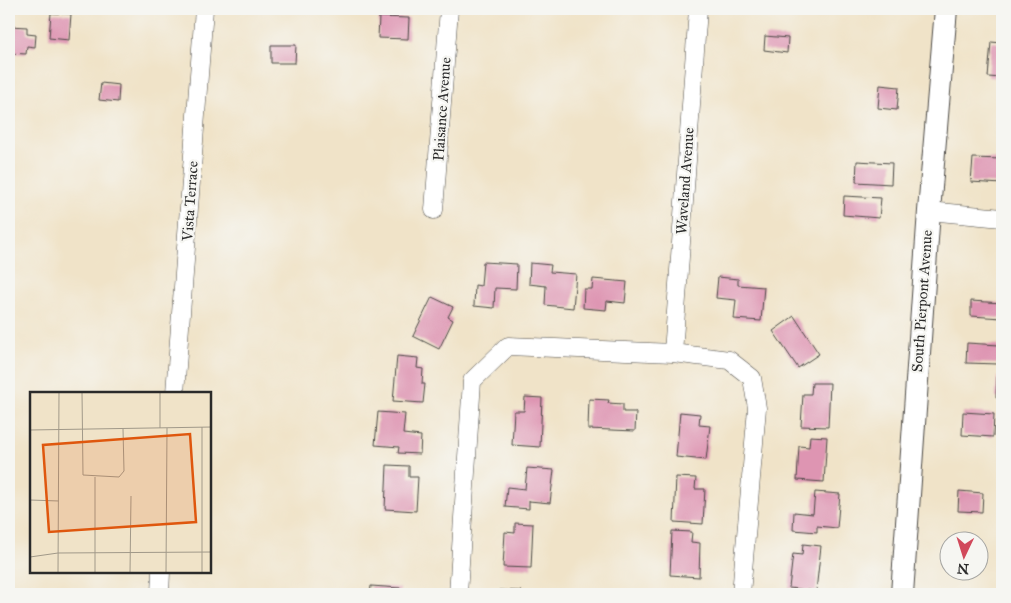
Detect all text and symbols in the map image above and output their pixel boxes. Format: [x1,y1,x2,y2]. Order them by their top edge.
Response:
street label: Plaisance Avenue [429,57,455,161]
street label: Waveland Avenue [672,127,698,235]
street label: Vista Terrace [178,160,202,243]
street label: South Pierpont Avenue [908,229,936,373]
inset map [30,392,211,573]
north arrow [938,530,988,580]
text: N [956,560,970,577]

